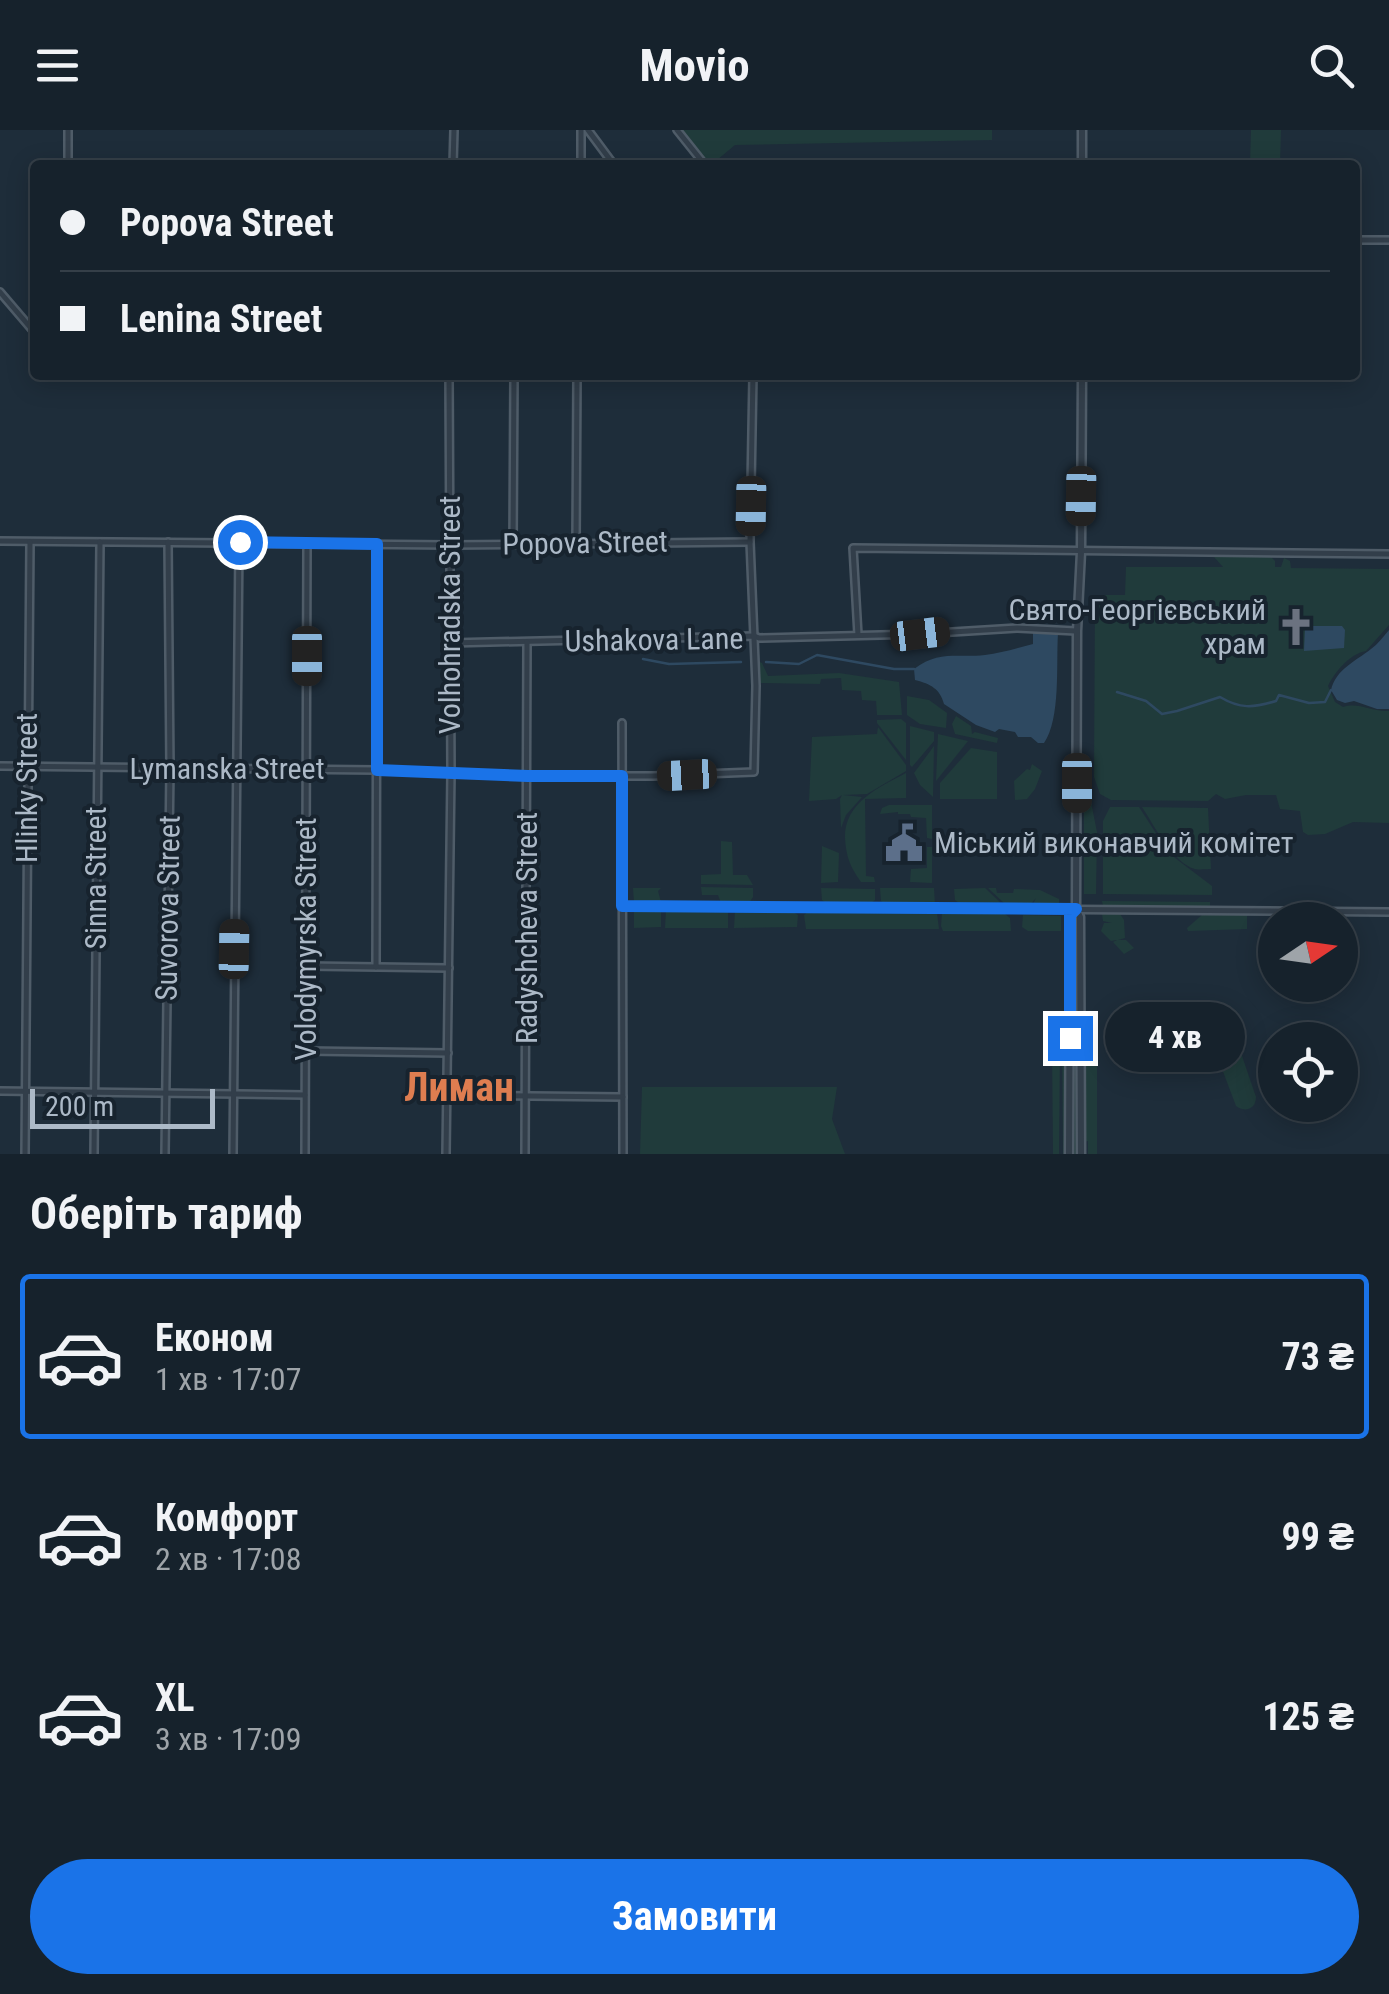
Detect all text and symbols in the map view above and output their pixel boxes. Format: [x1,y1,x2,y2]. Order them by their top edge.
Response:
icon: menu [30,38,85,93]
icon: search [1304,38,1359,93]
text: Movio [639,39,750,92]
text: Popova Street [120,201,334,245]
text: Lenina Street [120,297,322,341]
car [1065,466,1097,526]
car [735,476,767,536]
street label: Volhohradska Street [432,496,467,734]
route start [218,520,263,565]
street label: Popova Street [502,524,668,561]
place label: Свято-Георгієвський храм [1008,592,1266,661]
church icon: Свято-Георгієвський храм [1275,606,1317,648]
car [888,615,952,653]
street label: Ushakova Lane [564,620,744,659]
car [292,626,322,686]
street label: Hlinky Street [9,713,44,863]
street label: Lymanska Street [129,751,325,786]
car [1062,753,1092,813]
car [656,758,718,792]
street label: Sinna Street [78,806,113,950]
street label: Radyshcheva Street [509,812,544,1044]
street label: Suvorova Street [148,815,187,1001]
street label: Volodymyrska Street [288,817,323,1061]
public building icon: Міський виконавчий комітет [883,822,925,864]
place label: Міський виконавчий комітет [934,825,1293,860]
north arrow [1258,902,1358,1002]
map controls [1258,902,1358,1122]
car [218,919,250,979]
callout: 4 хв [1105,1003,1245,1073]
route end [1048,1016,1093,1061]
text: 4 хв [1148,1018,1202,1056]
button: locate [1258,1022,1358,1122]
district label: Лиман [404,1064,514,1111]
scale bar [30,1084,215,1128]
text: 200 m [45,1090,114,1123]
text: Оберіть тариф [30,1187,302,1240]
icon: car [35,1312,125,1402]
text: Економ [155,1316,274,1360]
text: 73 ₴ [1281,1335,1354,1379]
text: 1 хв · 17:07 [155,1360,301,1398]
icon: car [35,1492,125,1582]
text: Комфорт [155,1496,298,1540]
text: 99 ₴ [1281,1515,1354,1559]
text: 2 хв · 17:08 [155,1540,301,1578]
icon: car [35,1672,125,1762]
text: XL [155,1676,194,1720]
text: 125 ₴ [1262,1695,1354,1739]
text: 3 хв · 17:09 [155,1720,301,1758]
button: Замовити [30,1859,1359,1974]

